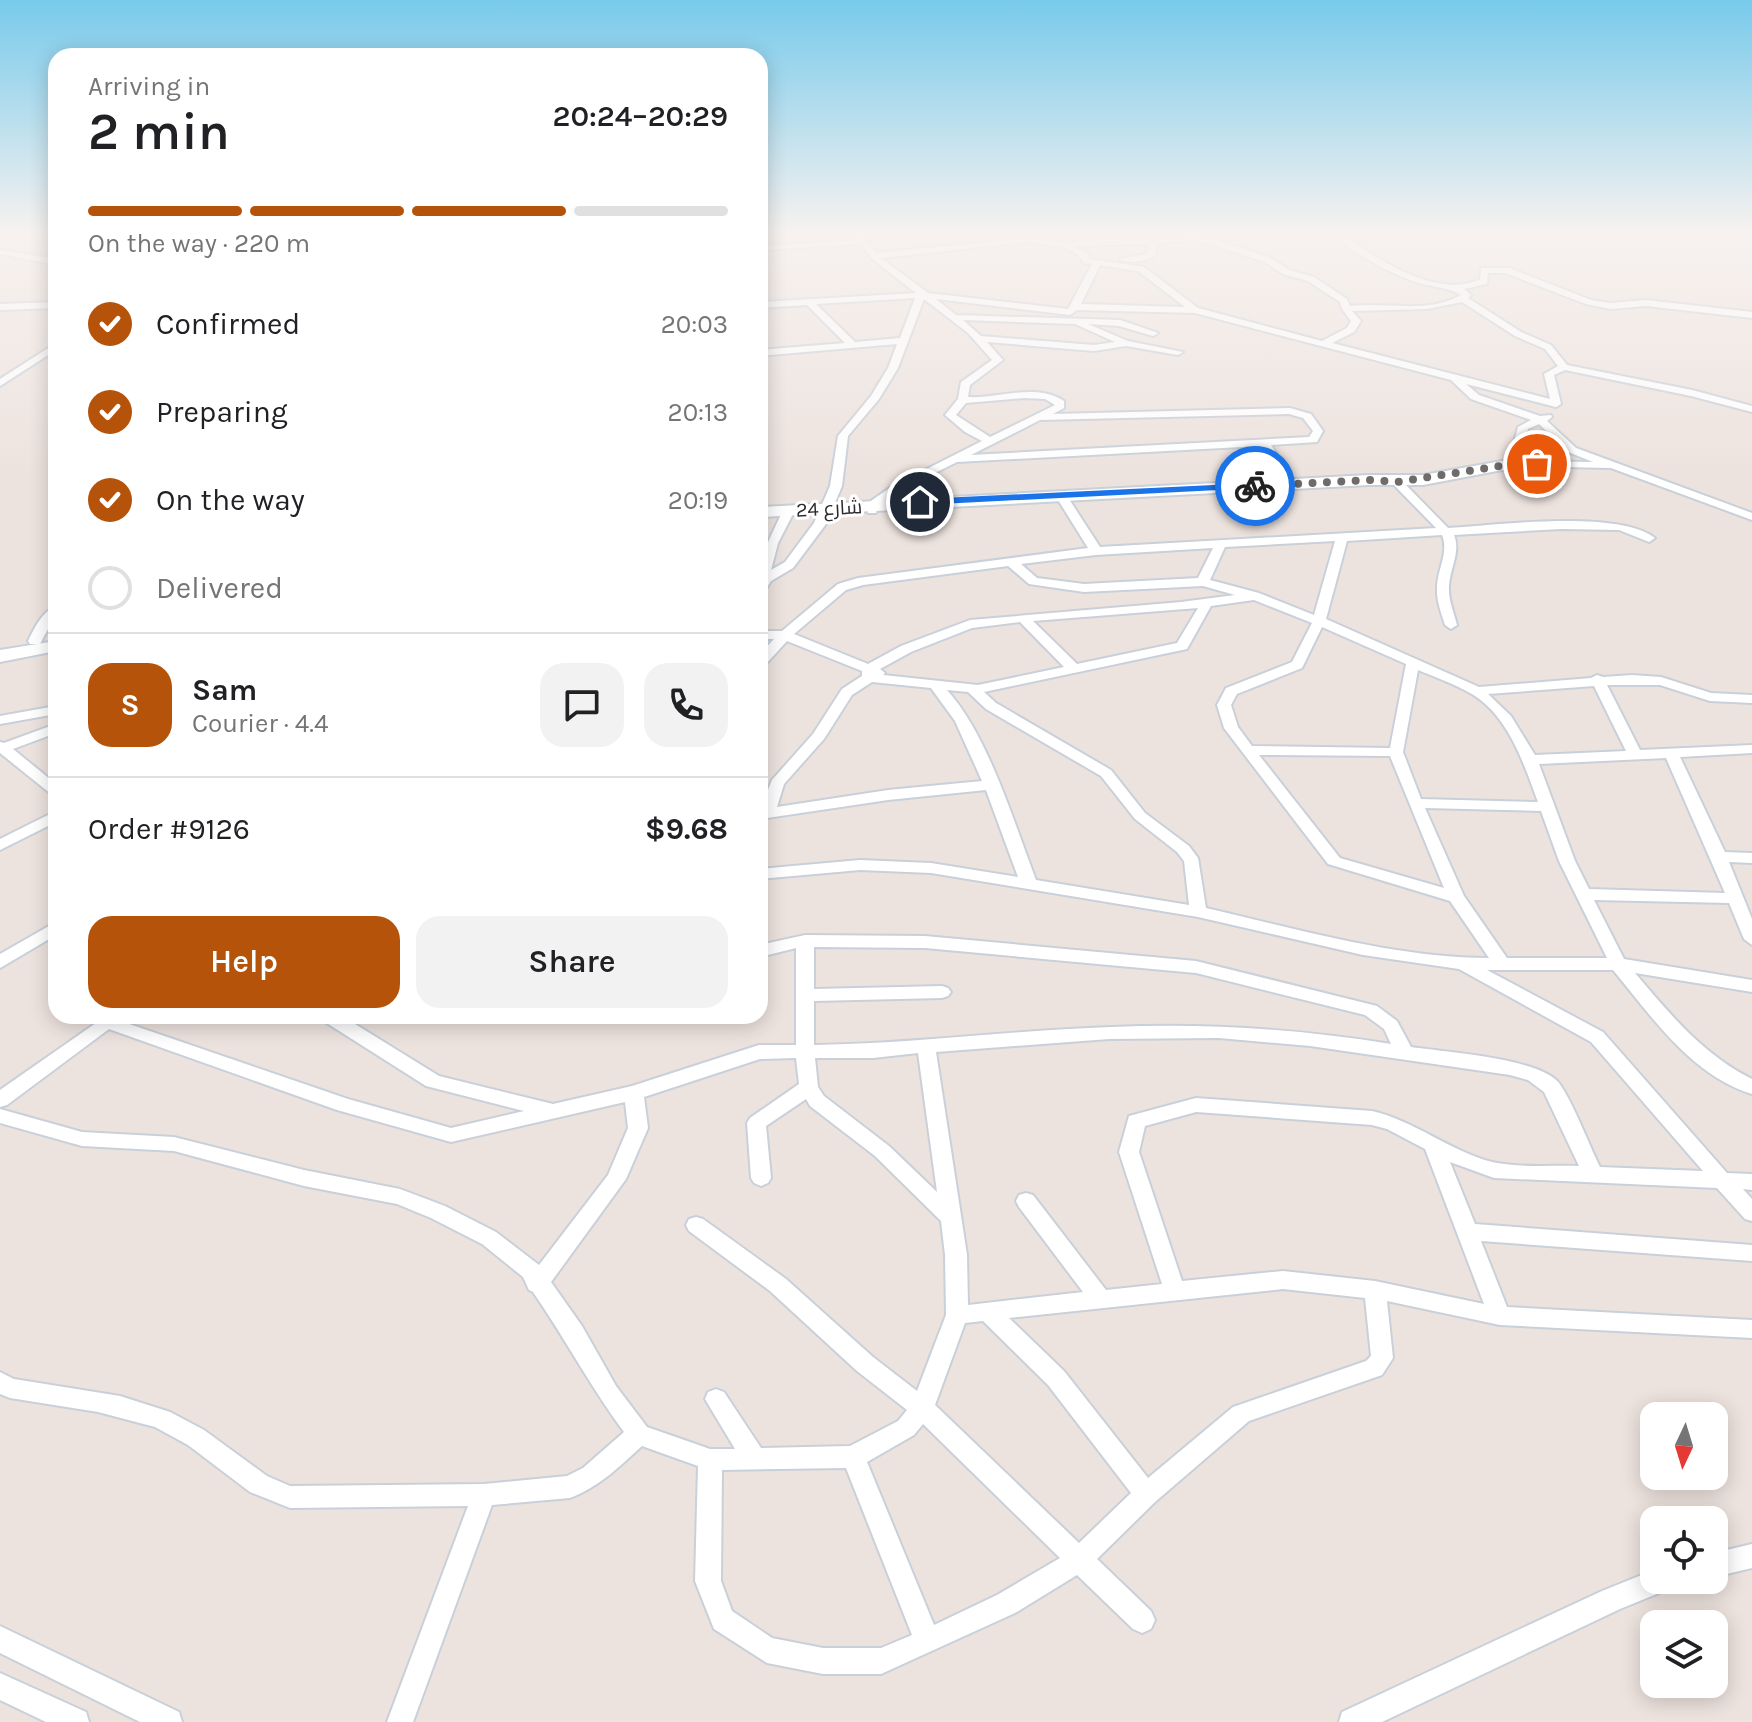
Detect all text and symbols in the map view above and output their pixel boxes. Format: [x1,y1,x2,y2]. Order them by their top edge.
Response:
text: Arriving in [88,71,210,102]
text: 20:24–20:29 [552,98,728,134]
text: 2 min [88,101,230,162]
text: On the way · 220 m [88,228,310,259]
icon: check [88,302,132,346]
text: Confirmed [156,306,300,342]
text: 20:03 [661,309,728,340]
icon: check [88,390,132,434]
text: Preparing [156,394,288,430]
text: 20:13 [668,397,728,428]
pin [1503,430,1571,498]
icon: bag [1515,442,1559,486]
courier [1215,446,1295,526]
icon: bike [1233,464,1277,508]
pin [886,468,954,536]
icon: check [88,478,132,522]
icon: home [898,480,942,524]
text: On the way [156,482,305,518]
text: 20:19 [668,485,728,516]
street label: شارع 24 [795,495,863,524]
text: Delivered [156,570,283,606]
button: chat [540,663,624,747]
button: phone [644,663,728,747]
text: Sam [192,672,257,708]
text: S [120,687,140,723]
text: Courier · 4.4 [192,708,328,739]
text: Order #9126 [88,811,250,847]
text: $9.68 [645,811,728,847]
button: Help [88,916,400,1008]
button: Share [416,916,728,1008]
north arrow [1640,1402,1728,1490]
map controls [1640,1402,1728,1698]
button: locate [1640,1506,1728,1594]
button: layers [1640,1610,1728,1698]

